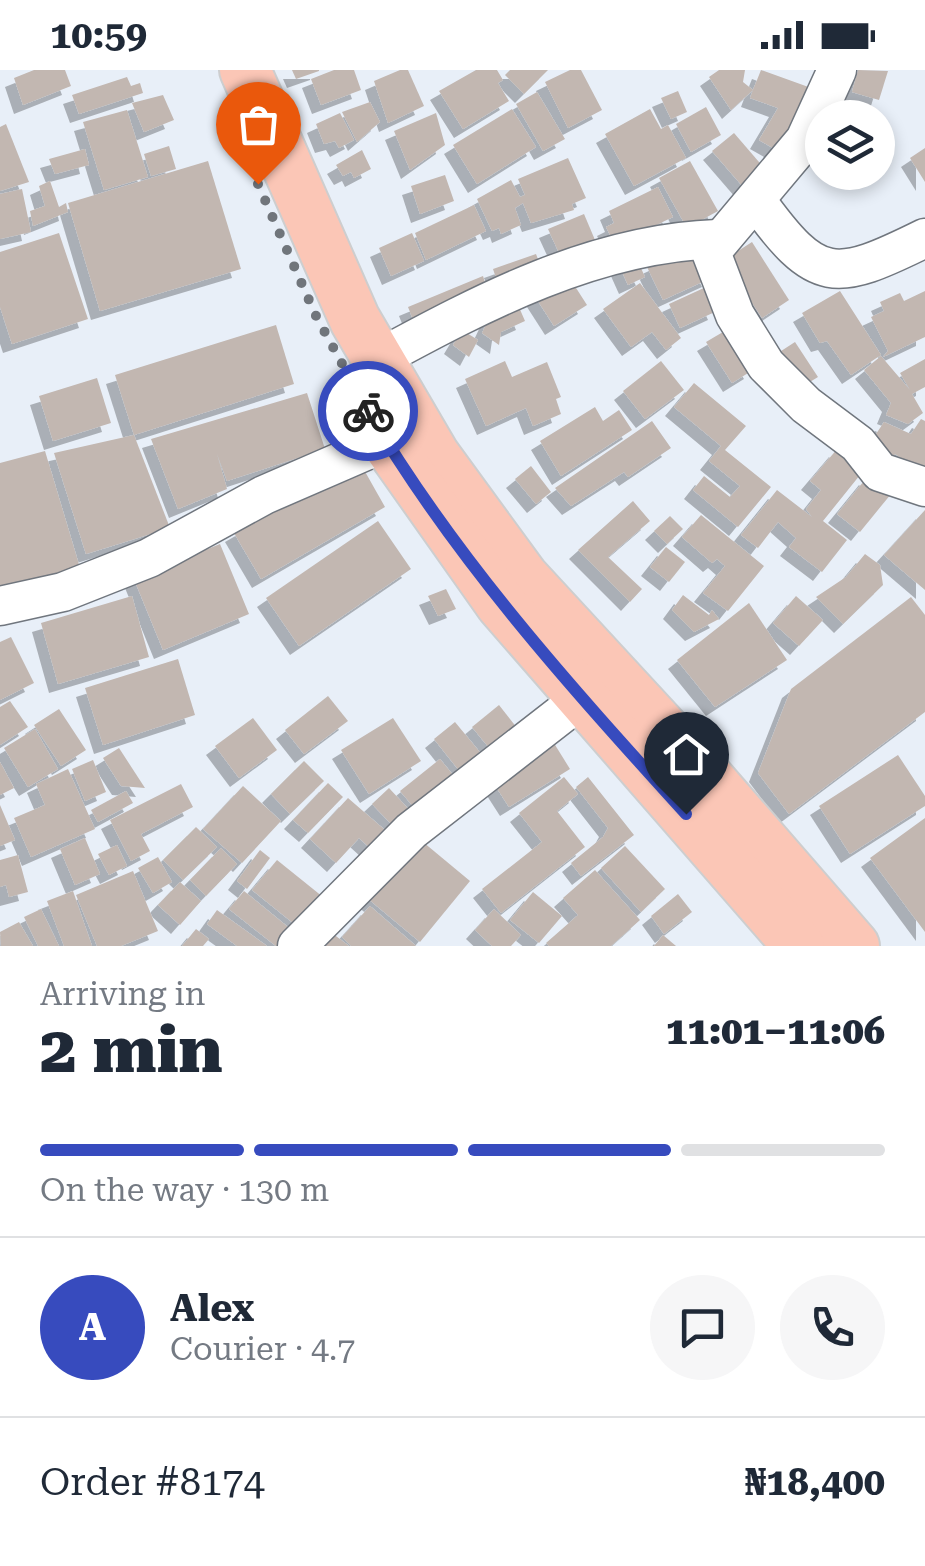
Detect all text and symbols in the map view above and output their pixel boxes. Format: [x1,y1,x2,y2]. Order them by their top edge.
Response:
text: 10:59 [50,13,147,57]
pin [216,82,301,185]
icon: bag [231,97,286,152]
map controls [805,100,895,190]
button: layers [805,100,895,190]
courier [318,361,418,461]
icon: bike [341,384,396,439]
pin [644,712,729,815]
icon: home [659,727,714,782]
text: Arriving in [40,975,205,1013]
text: 11:01–11:06 [666,1009,885,1053]
text: 2 min [40,1012,223,1088]
text: On the way · 130 m [40,1171,329,1209]
button: chat [650,1275,755,1380]
button: phone [780,1275,885,1380]
text: Alex [170,1286,254,1330]
text: A [79,1305,106,1349]
text: Courier · 4.7 [170,1330,355,1368]
text: Order #8174 [40,1460,265,1504]
text: ₦18,400 [745,1460,885,1504]

